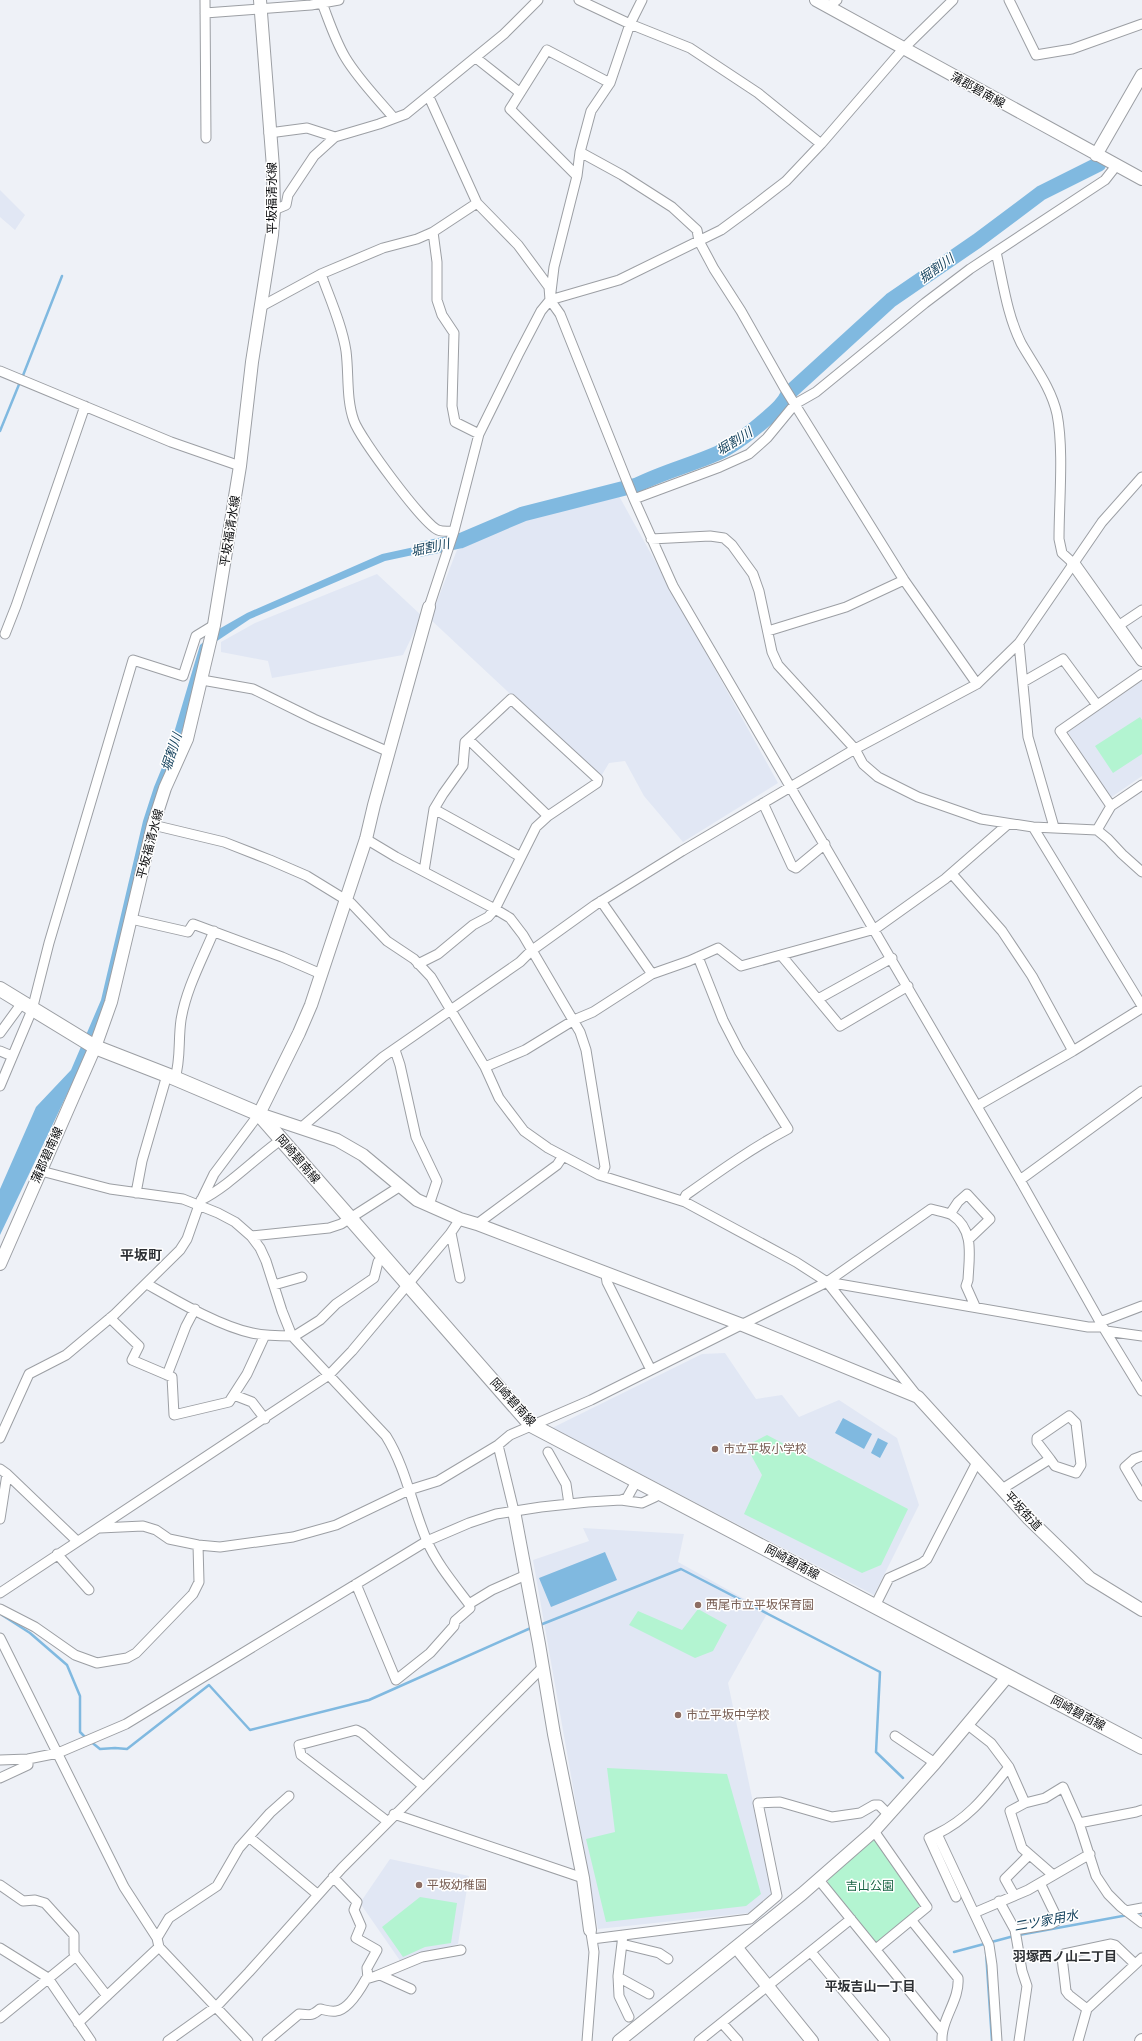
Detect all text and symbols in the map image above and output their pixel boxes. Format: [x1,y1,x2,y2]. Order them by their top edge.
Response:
street label: 蒲郡碧南線 [948,68,1009,112]
street label: 平坂福清水線 [263,162,280,234]
water label: 掘割川 [915,248,959,287]
water label: 堀割川 [713,422,757,459]
street label: 平坂福清水線 [215,494,244,568]
water label: 堀割川 [409,534,453,560]
water label: 堀割川 [156,729,186,773]
street label: 平坂福清水線 [132,807,167,881]
street label: 蒲郡碧南線 [27,1124,67,1186]
street label: 岡崎碧南線 [272,1130,324,1187]
district label: 平坂町 [120,1245,162,1264]
street label: 岡崎碧南線 [487,1374,540,1429]
place label: 市立平坂小学校 [723,1440,807,1457]
marker: 市立平坂小学校 [710,1444,720,1454]
street label: 平坂街道 [1001,1487,1046,1534]
street label: 岡崎碧南線 [762,1540,823,1583]
place label: 西尾市立平坂保育園 [706,1596,814,1613]
marker: 西尾市立平坂保育園 [693,1600,703,1610]
street label: 岡崎碧南線 [1048,1691,1109,1734]
place label: 市立平坂中学校 [686,1706,770,1723]
marker: 市立平坂中学校 [673,1710,683,1720]
place label: 平坂幼稚園 [427,1876,487,1893]
park label: 吉山公園 [846,1877,894,1894]
marker: 平坂幼稚園 [414,1880,424,1890]
water label: 二ツ家用水 [1012,1905,1082,1935]
district label: 羽塚西ノ山二丁目 [1013,1947,1117,1965]
district label: 平坂吉山一丁目 [824,1977,916,1995]

